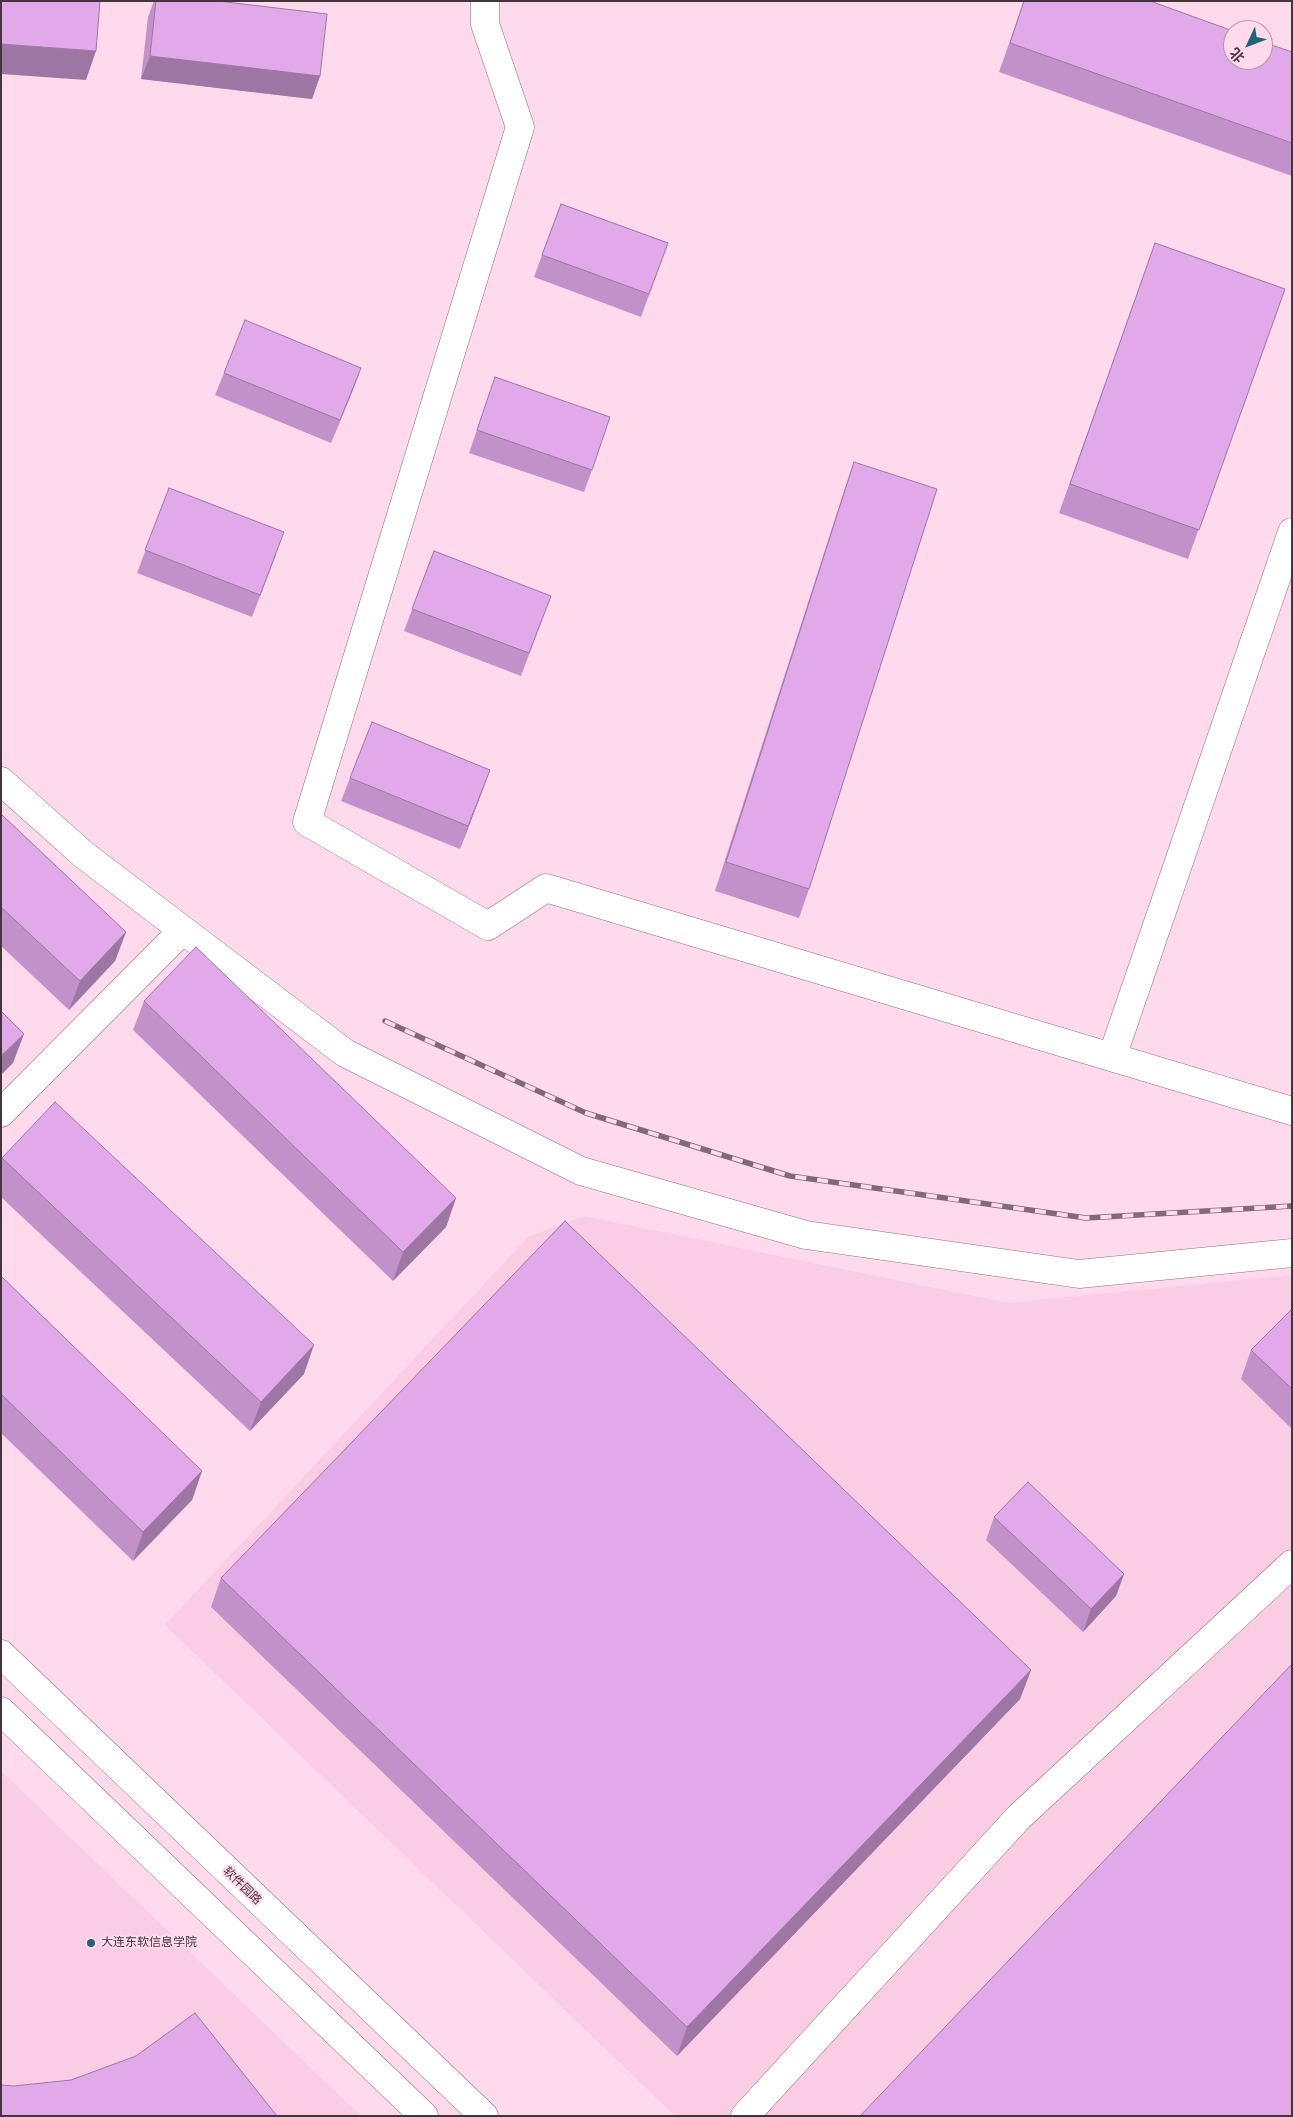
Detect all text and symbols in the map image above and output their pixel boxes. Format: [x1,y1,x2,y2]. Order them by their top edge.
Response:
north arrow [1223,20,1273,70]
text: 北 [1226,44,1248,66]
street label: 软件园路 [220,1864,264,1908]
place label: 大连东软信息学院 [101,1936,197,1950]
marker: 大连东软信息学院 [85,1937,97,1949]

